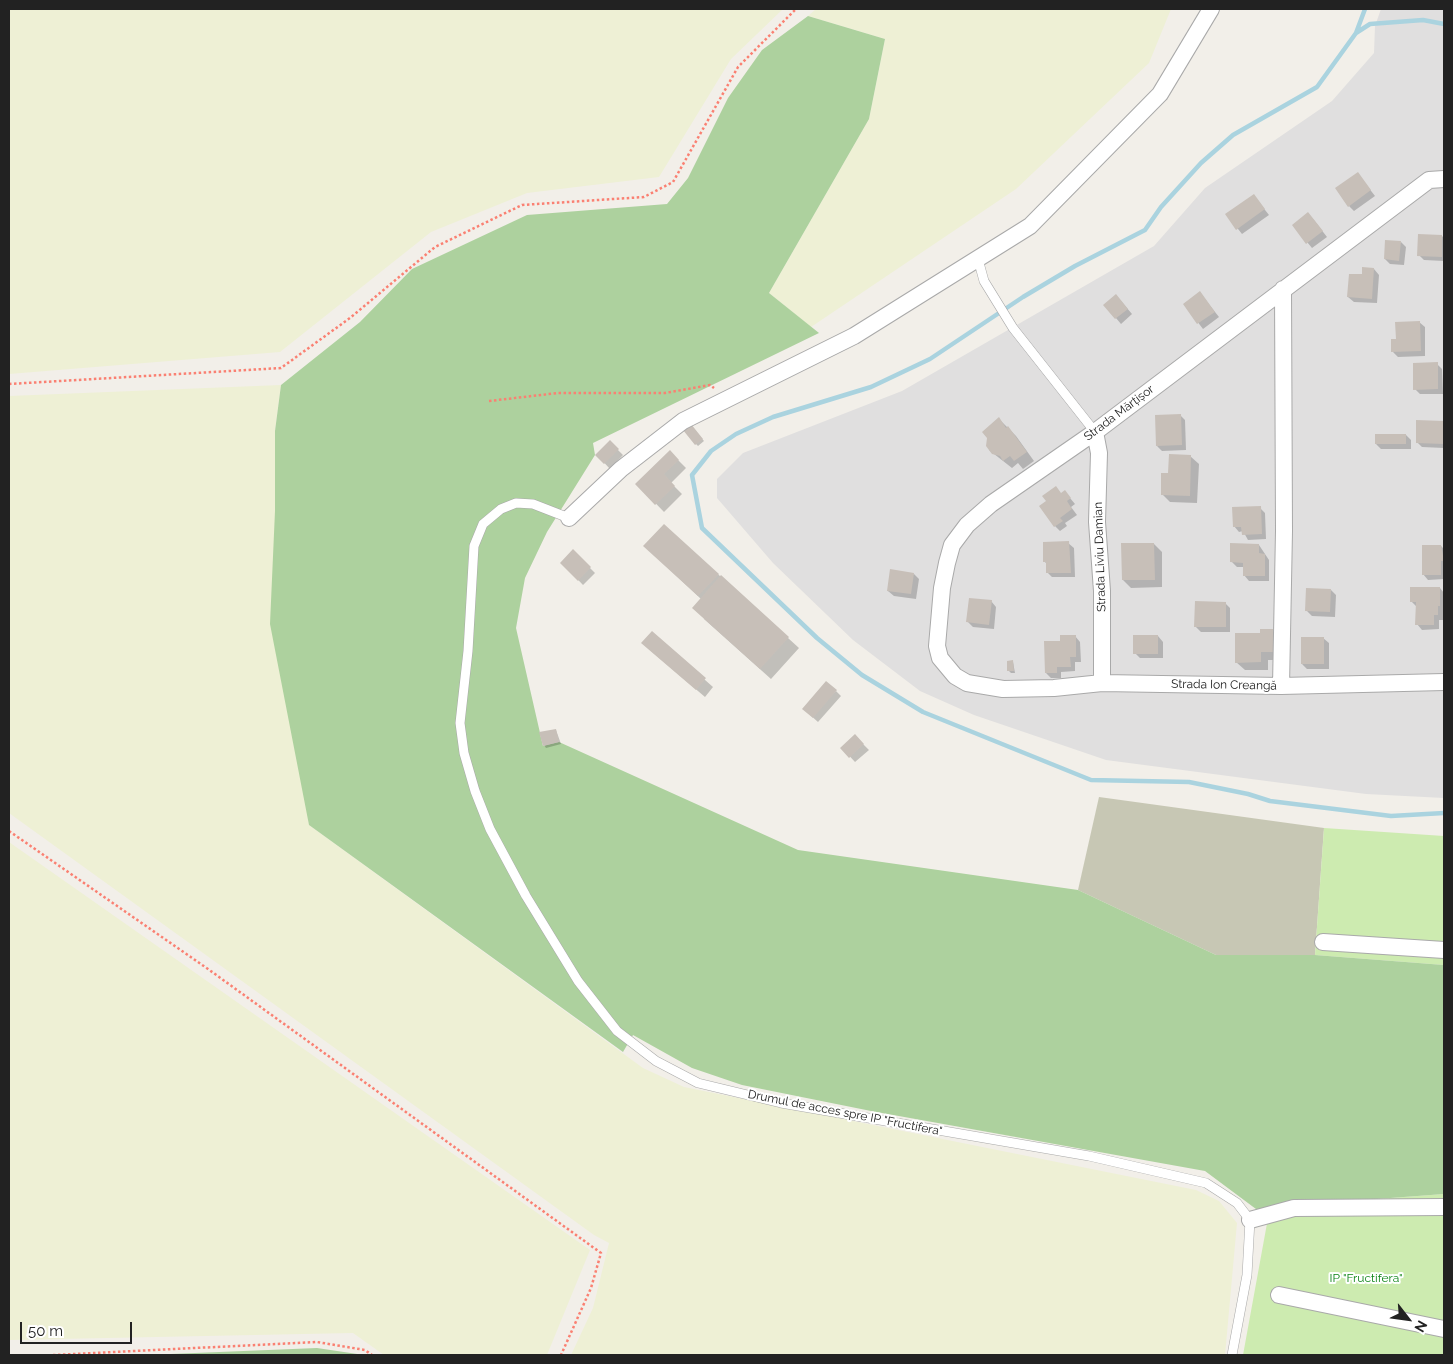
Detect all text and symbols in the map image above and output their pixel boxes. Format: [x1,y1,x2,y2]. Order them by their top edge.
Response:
street label: Strada Mărțișor [1081,382,1157,444]
street label: Strada Liviu Damian [1091,502,1109,612]
street label: Strada Ion Creangă [1171,677,1277,693]
street label: Drumul de acces spre IP "Fructifera" [747,1087,943,1139]
park label: IP "Fructifera" [1329,1271,1403,1285]
north arrow [1383,1294,1433,1344]
scale bar [22,1312,135,1344]
text: N [1411,1318,1431,1335]
text: 50 m [28,1322,63,1340]

